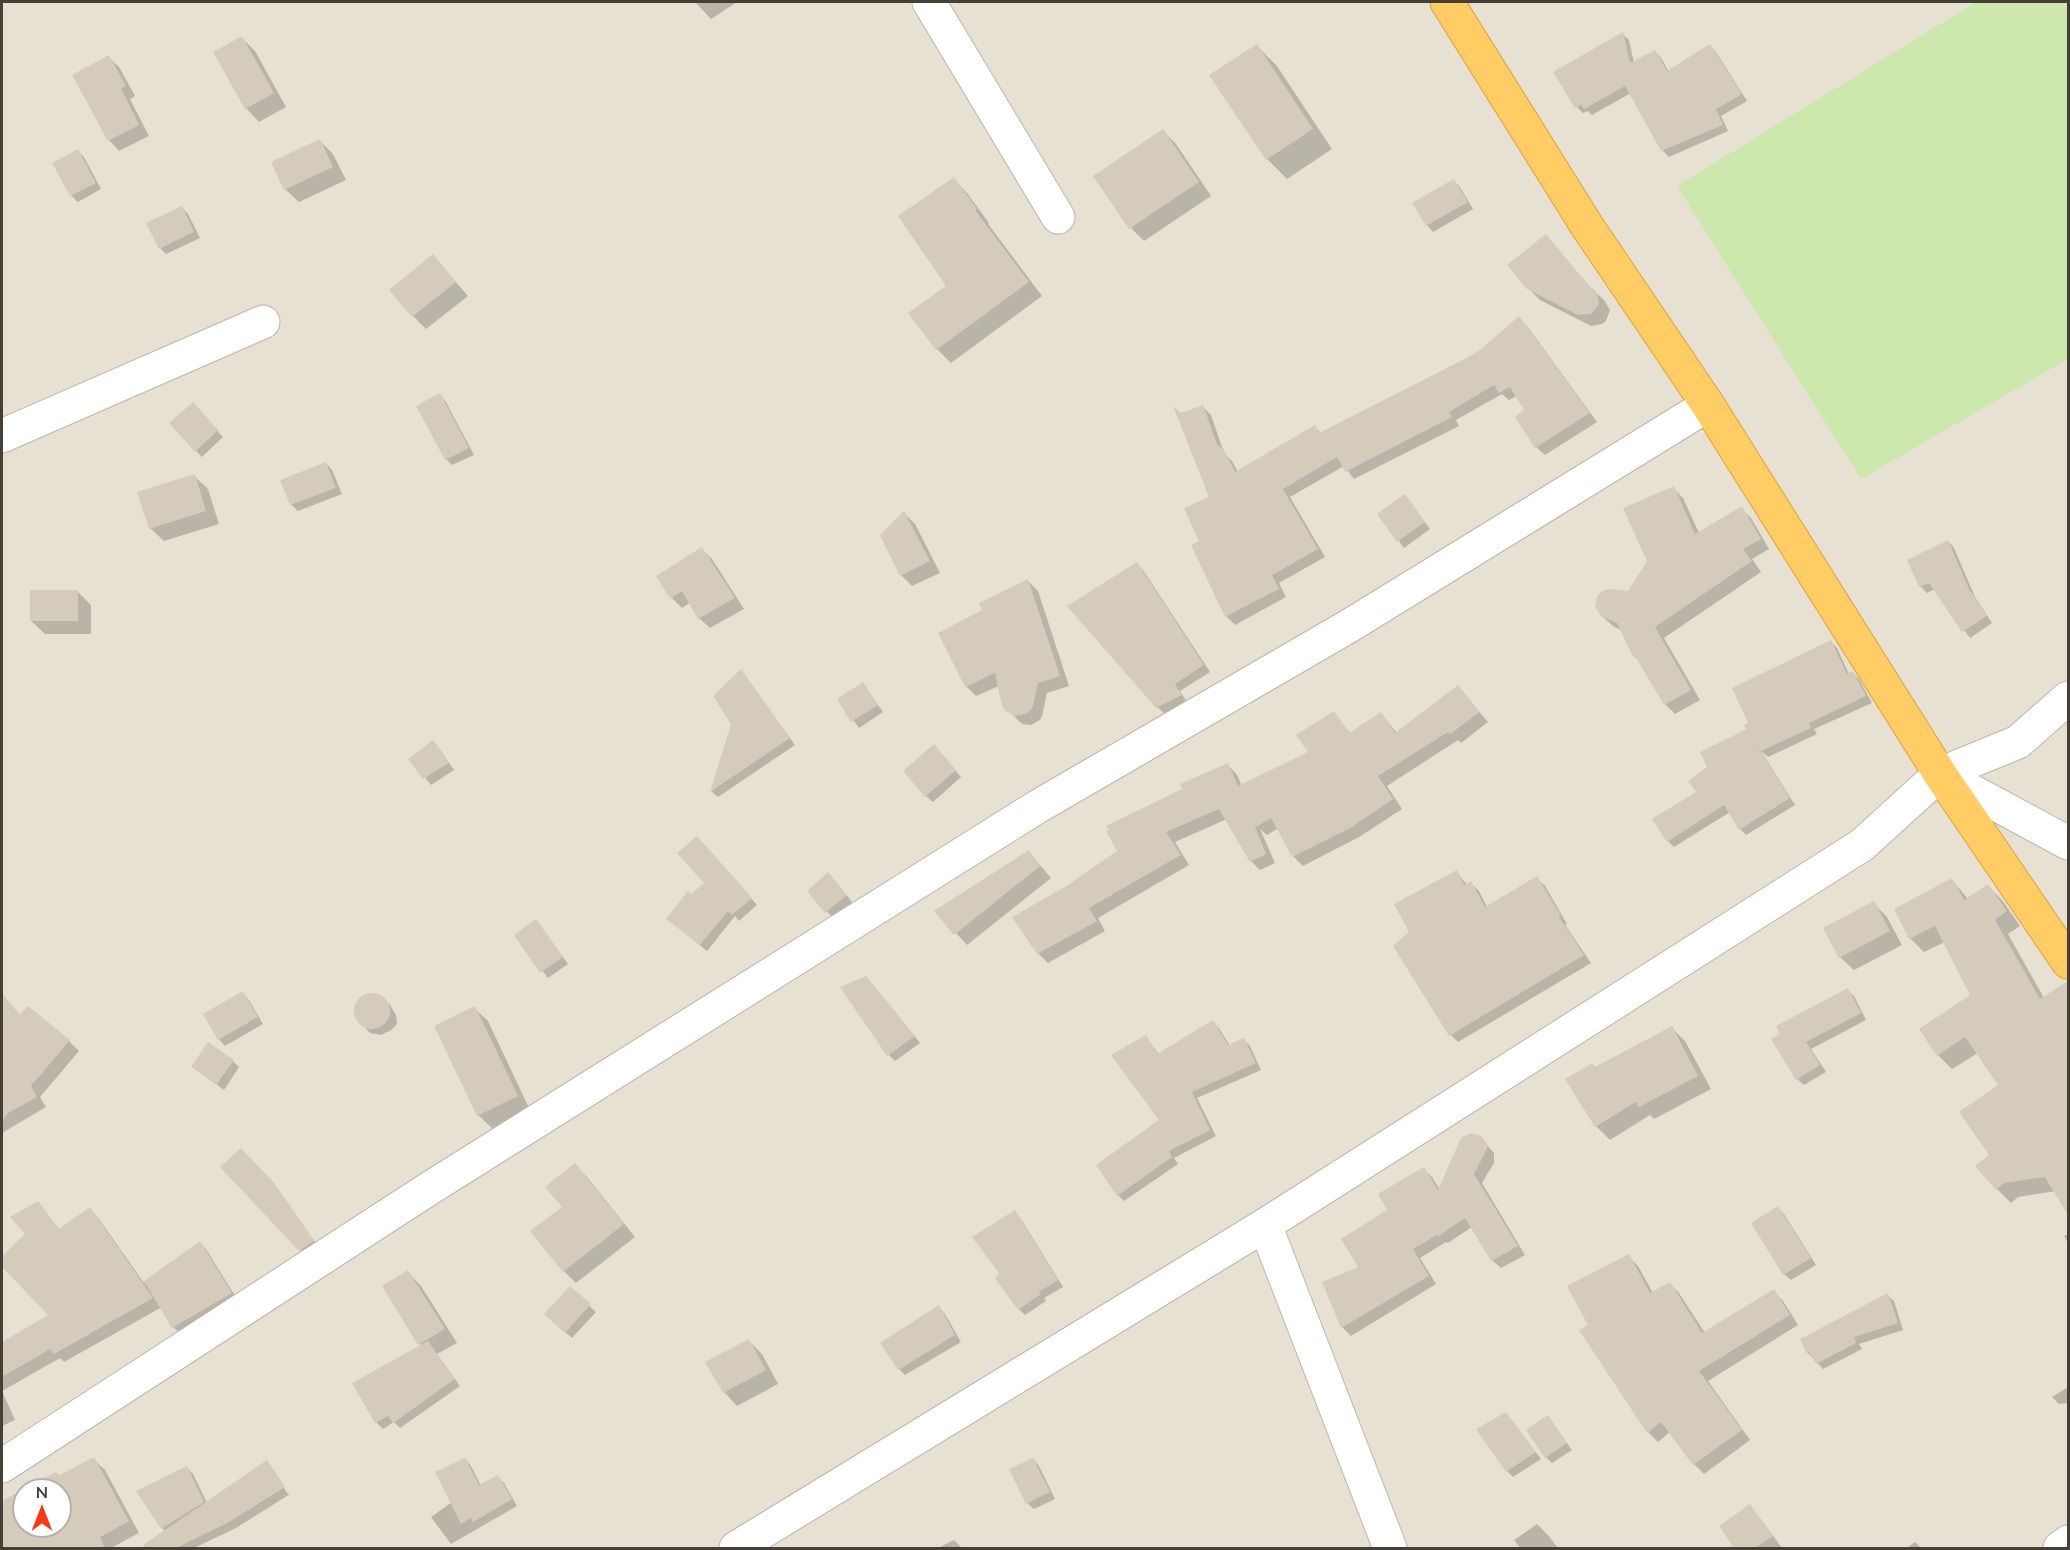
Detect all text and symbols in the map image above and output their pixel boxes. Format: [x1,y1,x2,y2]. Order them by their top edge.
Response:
north arrow [12,1478,72,1538]
text: N [36,1482,48,1501]

